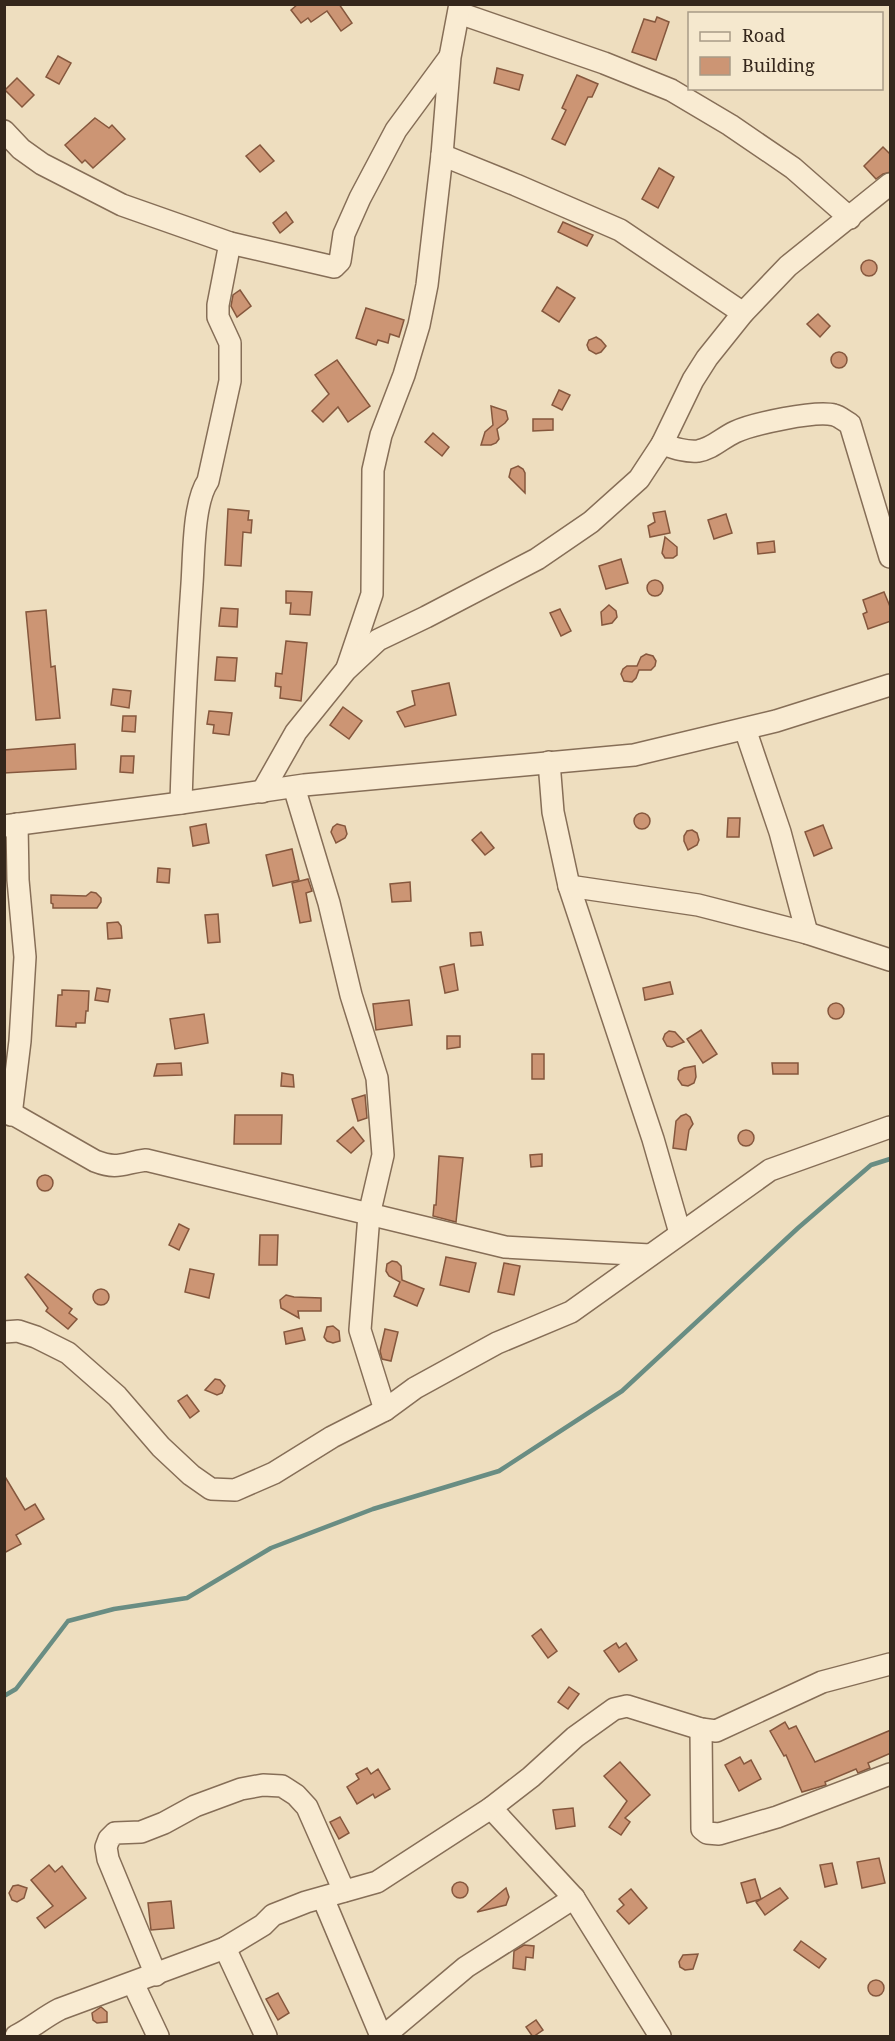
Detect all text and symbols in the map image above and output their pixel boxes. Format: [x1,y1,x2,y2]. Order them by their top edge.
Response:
legend [688,12,883,90]
text: Road [742,23,785,47]
text: Building [742,53,815,77]

